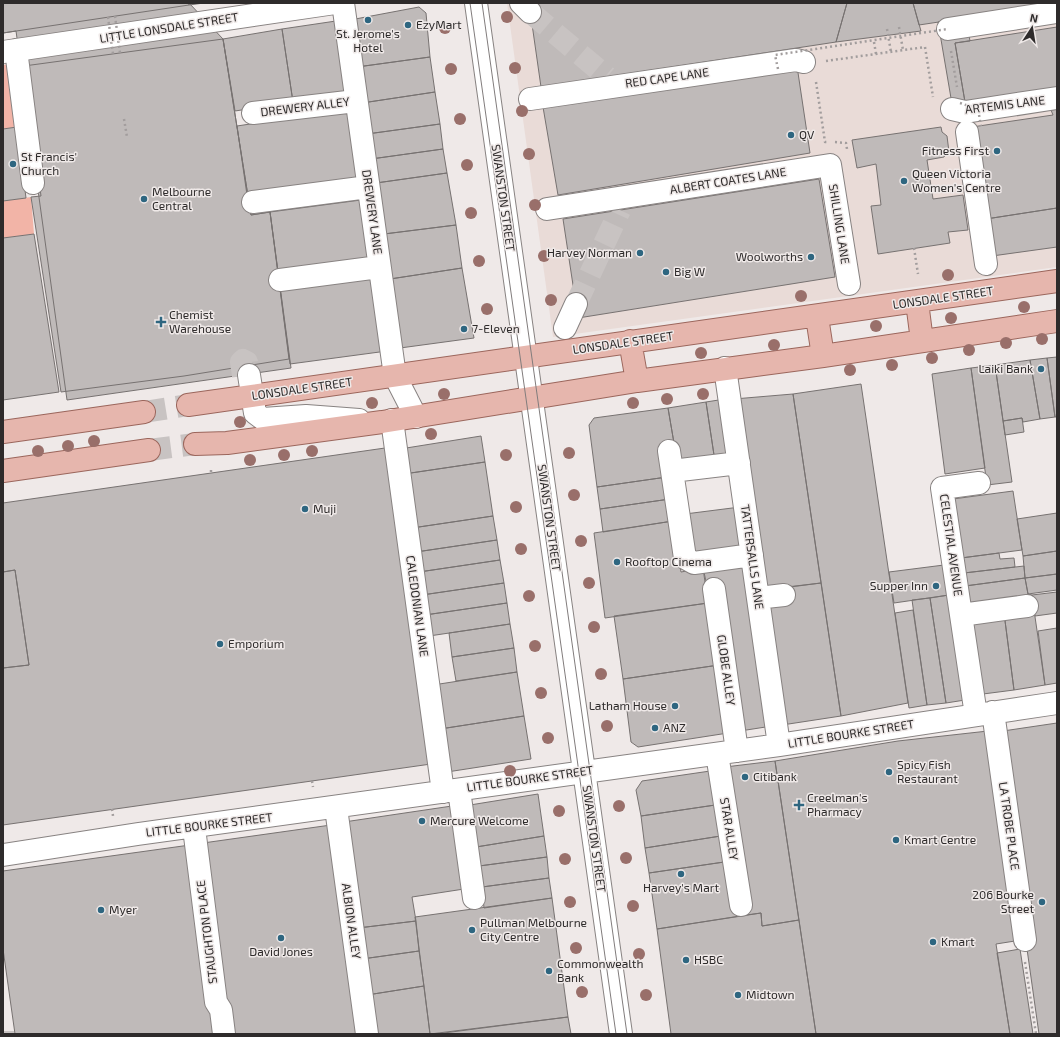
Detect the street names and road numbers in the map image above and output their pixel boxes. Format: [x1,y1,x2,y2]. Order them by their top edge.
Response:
street label: LITTLE LONSDALE STREET [98,9,239,45]
street label: RED CAPE LANE [624,64,710,90]
street label: ARTEMIS LANE [964,92,1046,116]
street label: DREWERY ALLEY [259,94,350,118]
street label: SWANSTON STREET [490,143,518,252]
street label: ALBERT COATES LANE [669,164,787,196]
street label: DREWERY LANE [360,169,386,255]
street label: SHILLING LANE [827,183,853,265]
street label: LONSDALE STREET [892,283,994,311]
street label: LONSDALE STREET [572,328,674,356]
street label: LONSDALE STREET [251,374,353,402]
street label: SWANSTON STREET [536,463,564,572]
street label: CELESTIAL AVENUE [938,493,966,597]
street label: TATTERSALLS LANE [739,503,767,611]
street label: CALEDONIAN LANE [404,554,432,658]
street label: GLOBE ALLEY [715,634,739,706]
street label: LITTLE BOURKE STREET [787,716,915,750]
street label: LITTLE BOURKE STREET [466,762,594,794]
street label: LA TROBE PLACE [997,781,1023,871]
street label: SWANSTON STREET [581,784,609,893]
street label: STAR ALLEY [718,796,742,862]
street label: LITTLE BOURKE STREET [145,809,273,839]
street label: STAUGHTON PLACE [193,879,219,985]
street label: ALBION ALLEY [340,882,364,960]

